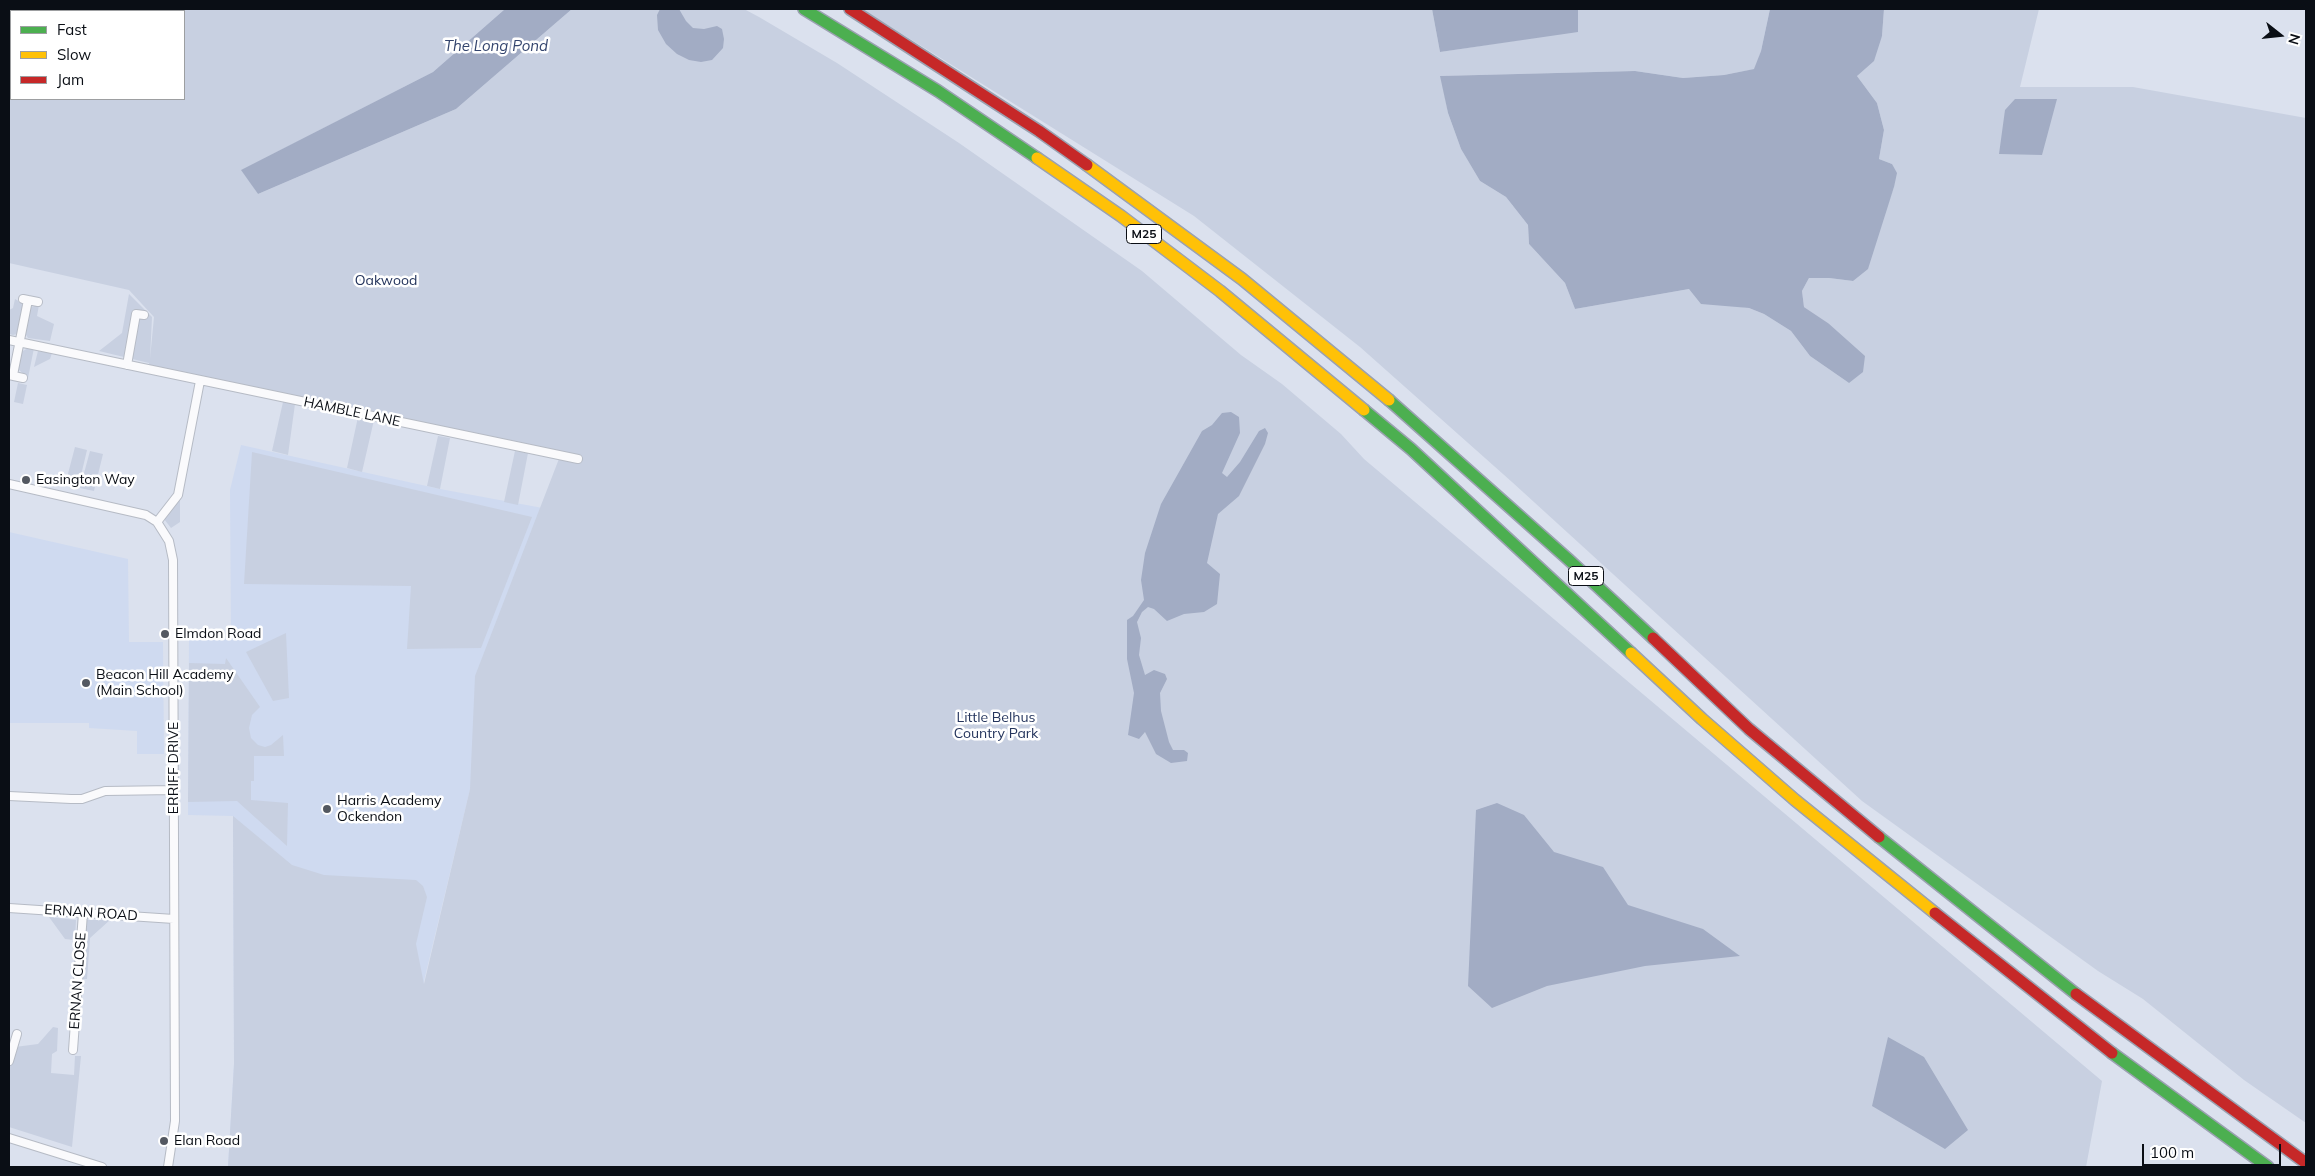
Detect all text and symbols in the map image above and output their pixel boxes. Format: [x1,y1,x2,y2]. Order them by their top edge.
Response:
legend [10,10,185,100]
north arrow [2255,10,2305,60]
text: Fast [57,20,87,39]
text: N [2284,32,2305,47]
water label: The Long Pond [444,37,548,55]
text: Slow [57,45,91,64]
text: Jam [57,70,84,89]
road number: M25 [1126,224,1162,243]
park label: Oakwood [355,273,417,289]
street label: HAMBLE LANE [302,394,402,430]
place label: Easington Way [36,472,135,488]
marker: Easington Way [20,474,32,486]
road number: M25 [1568,566,1604,586]
place label: Elmdon Road [175,626,261,642]
marker: Elmdon Road [159,628,171,640]
place label: Beacon Hill Academy (Main School) [96,667,234,700]
marker: Beacon Hill Academy (Main School) [80,677,92,689]
park label: Little Belhus Country Park [954,710,1038,742]
street label: ERRIFF DRIVE [166,722,182,814]
place label: Harris Academy Ockendon [337,793,441,826]
marker: Harris Academy Ockendon [321,803,333,815]
street label: ERNAN ROAD [44,901,138,925]
street label: ERNAN CLOSE [66,932,90,1030]
place label: Elan Road [174,1133,240,1149]
scale bar [2145,1134,2284,1166]
marker: Elan Road [158,1135,170,1147]
text: 100 m [2150,1143,2194,1162]

